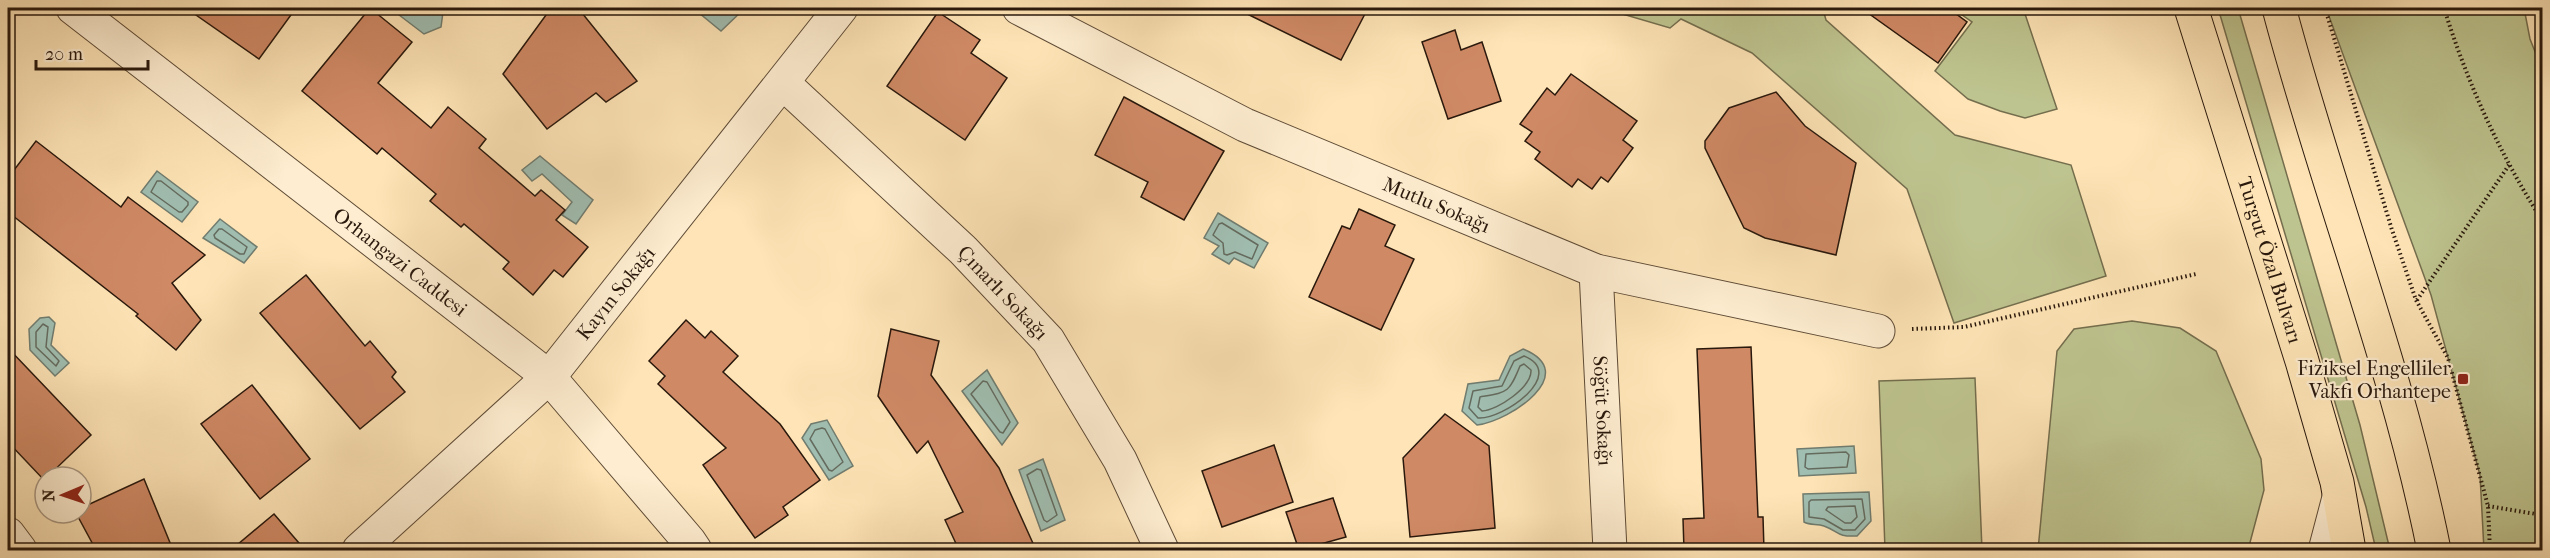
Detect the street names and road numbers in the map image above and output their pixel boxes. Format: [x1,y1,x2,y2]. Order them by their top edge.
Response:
street label: Mutlu Sokağı [1379,173,1494,238]
street label: Turgut Özal Bulvarı [2233,174,2307,346]
street label: Orhangazi Caddesi [328,203,471,321]
street label: Çınarlı Sokağı [952,241,1053,345]
street label: Kayın Sokağı [572,242,660,345]
street label: Söğüt Sokağı [1588,355,1617,467]

